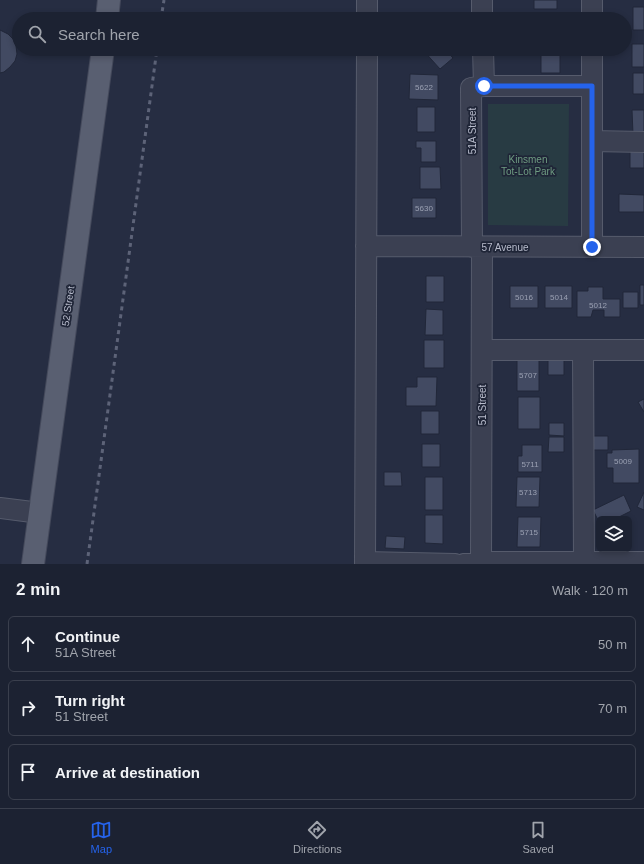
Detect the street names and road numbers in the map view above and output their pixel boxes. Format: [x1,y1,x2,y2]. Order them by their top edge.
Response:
street label: 51A Street [467,107,478,154]
street label: 57 Avenue [481,242,529,253]
street label: 52 Street [60,285,76,327]
street label: 51 Street [477,384,488,425]

